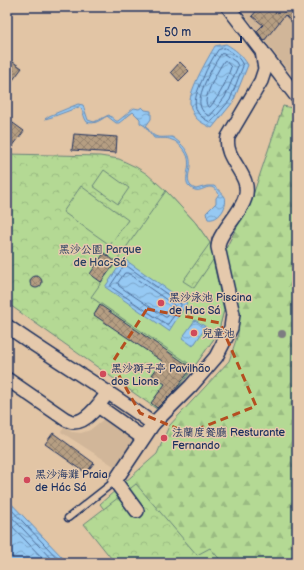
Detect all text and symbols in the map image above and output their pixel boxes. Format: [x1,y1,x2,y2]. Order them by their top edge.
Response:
scale bar [158,18,241,44]
text: 50 m [164,25,191,40]
park label: 黑沙公園 Parque de Hac-Sá [59,243,142,269]
place label: 黑沙泳池 Piscina de Hac Sá [169,291,252,317]
marker: 黑沙泳池 Piscina de Hac Sá [156,298,166,308]
place label: 兒童池 [202,327,235,340]
marker: 兒童池 [189,328,199,338]
place label: 黑沙獅子亭 Pavilhão dos Lions [111,362,211,388]
marker: 黑沙獅子亭 Pavilhão dos Lions [98,369,108,379]
place label: 法蘭度餐廳 Resturante Fernando [172,426,285,452]
marker: 法蘭度餐廳 Resturante Fernando [159,433,169,443]
place label: 黑沙海灘 Praia de Hác Sá [35,468,108,494]
marker: 黑沙海灘 Praia de Hác Sá [22,475,32,485]

